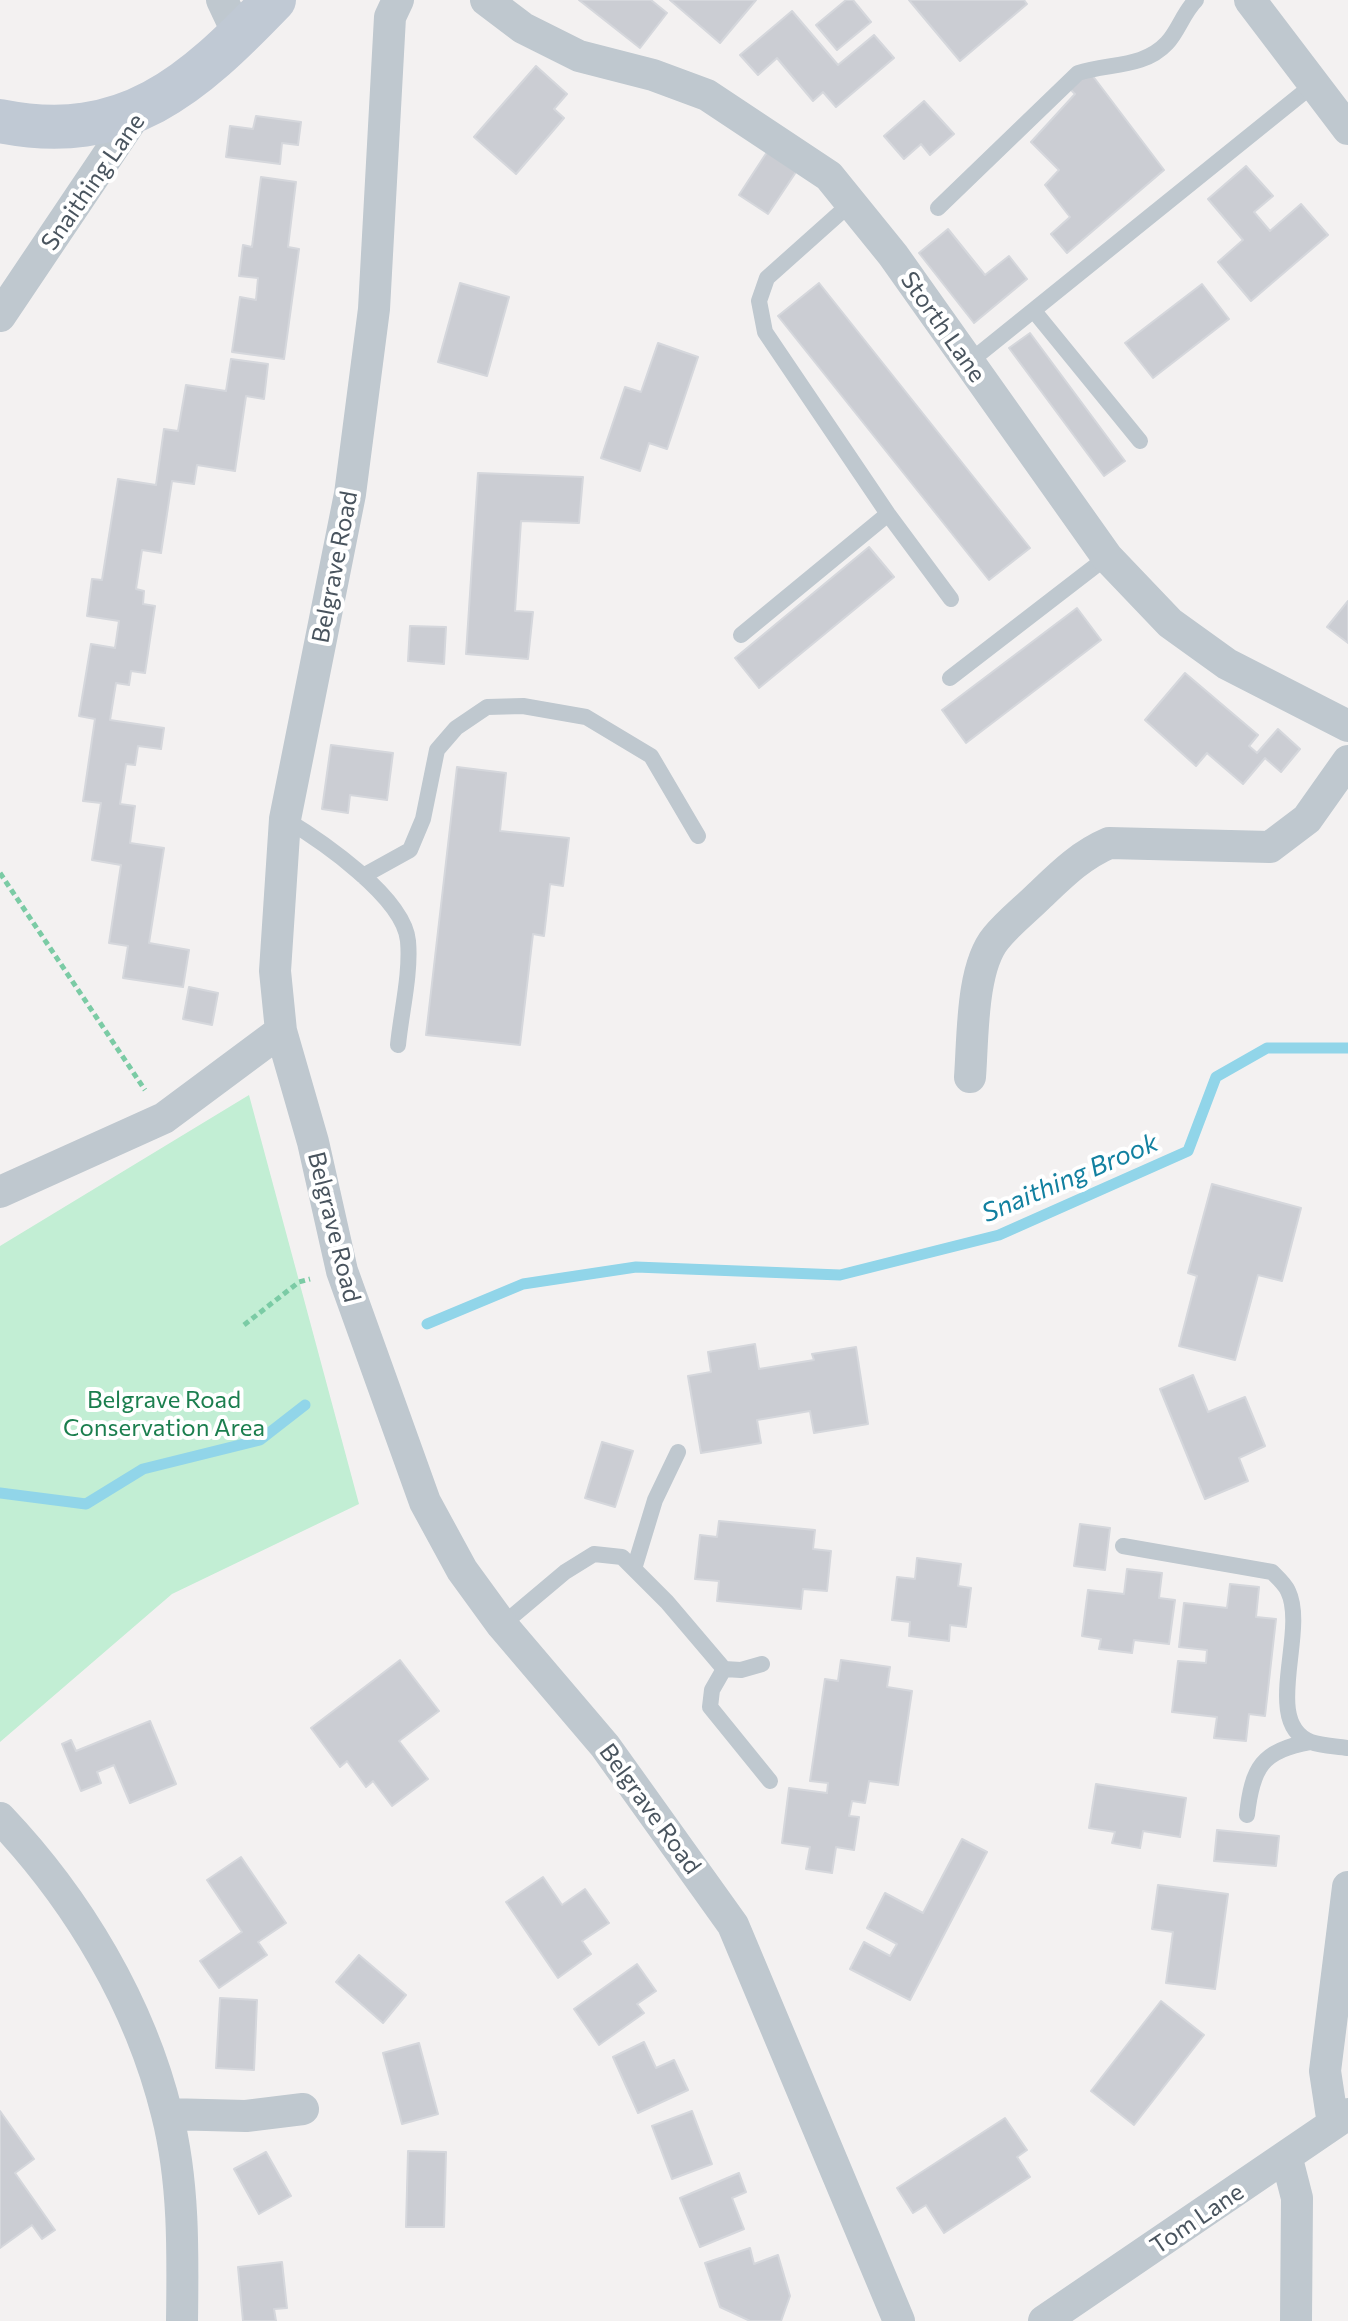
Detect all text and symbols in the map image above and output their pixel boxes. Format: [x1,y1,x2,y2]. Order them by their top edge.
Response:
street label: Snaithing Lane [35,108,151,256]
street label: Storth Lane [894,266,992,388]
street label: Belgrave Road [306,489,364,645]
water label: Snaithing Brook [977,1127,1163,1229]
street label: Belgrave Road [301,1149,367,1305]
park label: Belgrave Road Conservation Area [63,1386,265,1442]
street label: Belgrave Road [593,1738,707,1880]
street label: Tom Lane [1145,2177,1249,2261]

